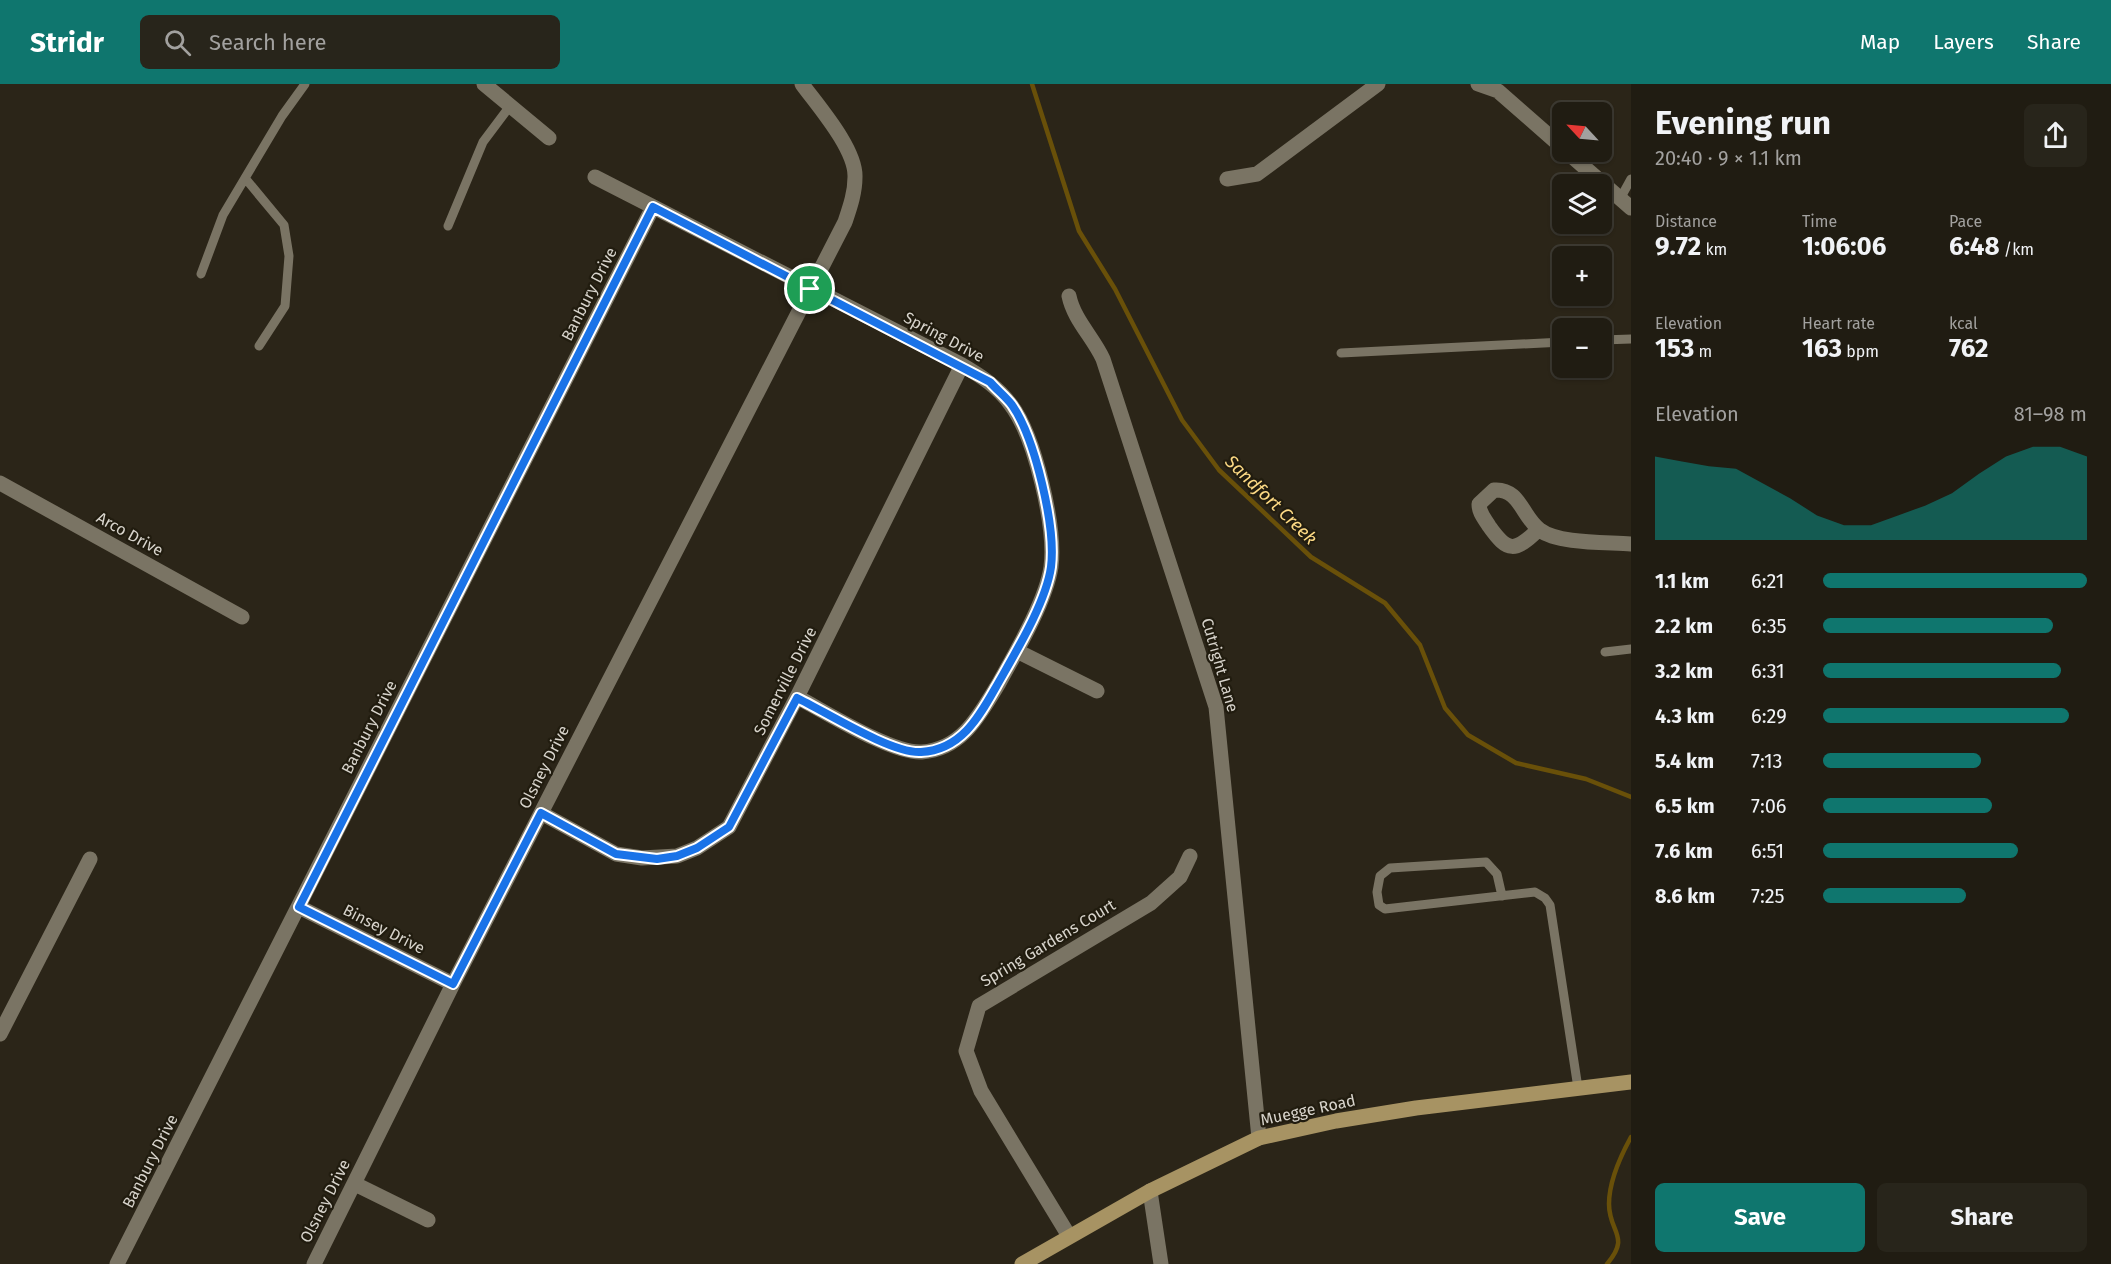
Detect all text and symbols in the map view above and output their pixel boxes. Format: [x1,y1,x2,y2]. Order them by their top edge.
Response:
search box [140,15,560,69]
text: Stridr [30,26,104,59]
icon: search [161,26,194,59]
text: Search here [209,29,327,56]
text: Map [1860,29,1900,55]
text: Layers [1933,29,1994,55]
text: Share [2027,29,2081,55]
north arrow [1552,102,1612,162]
map controls [1552,102,1612,378]
text: Evening run [1655,103,1831,143]
button: share [2024,104,2087,167]
text: 20:40 · 9 × 1.1 km [1655,146,1802,170]
button: layers [1552,174,1612,234]
text: Distance [1655,212,1717,231]
text: Time [1802,212,1837,231]
text: Pace [1949,212,1982,231]
text: 9.72 [1655,231,1701,262]
text: 1:06:06 [1802,231,1886,262]
text: 6:48 [1949,231,2000,262]
text: km [1701,240,1727,259]
text: /km [2000,240,2034,259]
street label: Banbury Drive [557,244,621,344]
button: + [1552,246,1612,306]
pin [784,263,835,314]
icon: arrive [793,272,826,305]
street label: Spring Drive [901,308,987,366]
text: Elevation [1655,314,1722,333]
text: Heart rate [1802,314,1875,333]
text: kcal [1949,314,1978,333]
button: − [1552,318,1612,378]
text: 153 [1655,333,1694,364]
text: 163 [1802,333,1842,364]
text: 762 [1949,333,1988,364]
text: m [1694,342,1712,361]
text: bpm [1842,342,1879,361]
text: Elevation [1655,402,1739,426]
text: 81–98 m [2014,402,2087,426]
water label: Sandfort Creek [1220,450,1322,550]
street label: Arco Drive [93,508,167,560]
text: 1.1 km [1655,569,1709,593]
text: 6:21 [1751,569,1785,593]
text: 2.2 km [1655,614,1713,638]
text: 6:35 [1751,614,1787,638]
street label: Cutright Lane [1198,616,1242,714]
street label: Somerville Drive [750,624,820,738]
text: 3.2 km [1655,659,1713,683]
text: 6:31 [1751,659,1785,683]
street label: Banbury Drive [337,677,401,777]
text: 4.3 km [1655,704,1715,728]
text: 6:29 [1751,704,1787,728]
street label: Olsney Drive [515,722,573,812]
text: 5.4 km [1655,749,1714,773]
text: 7:13 [1751,749,1783,773]
text: 6.5 km [1655,794,1715,818]
text: 7:06 [1751,794,1787,818]
text: 7.6 km [1655,839,1713,863]
text: 6:51 [1751,839,1784,863]
text: 8.6 km [1655,884,1715,908]
text: 7:25 [1751,884,1785,908]
street label: Spring Gardens Court [977,895,1119,991]
street label: Binsey Drive [340,900,428,958]
street label: Muegge Road [1259,1091,1357,1129]
street label: Banbury Drive [118,1111,182,1211]
street label: Olsney Drive [296,1156,354,1246]
button: Save [1655,1183,1865,1252]
button: Share [1877,1183,2087,1252]

